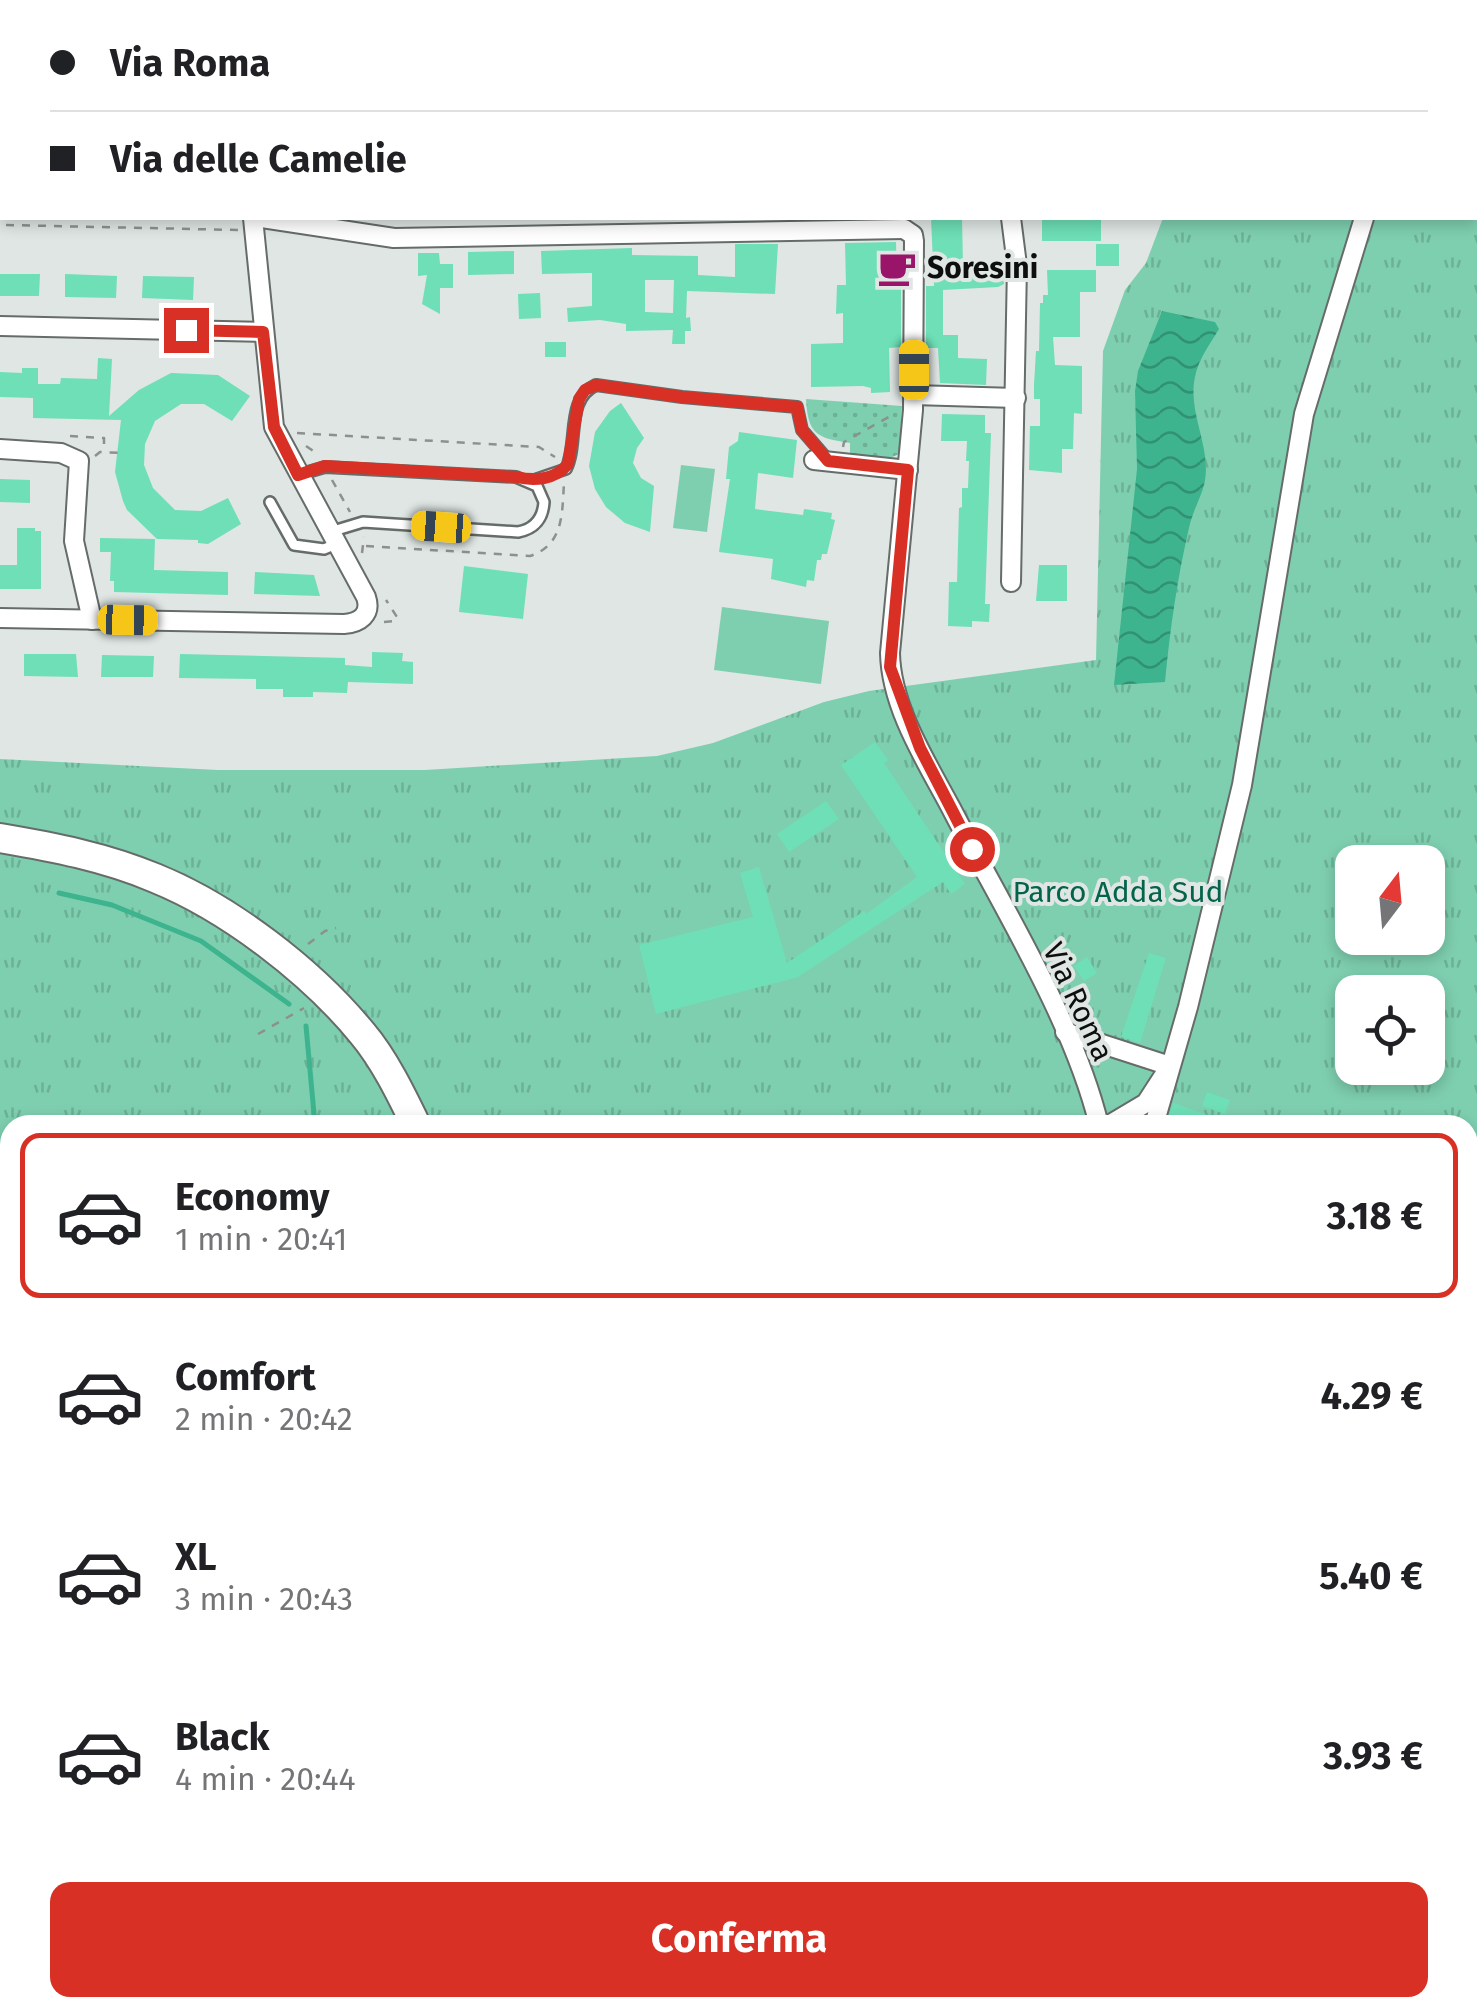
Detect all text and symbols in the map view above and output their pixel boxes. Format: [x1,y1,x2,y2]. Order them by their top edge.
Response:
text: Via Roma [110,40,270,86]
text: Via delle Camelie [110,136,407,182]
cafe icon: Soresini [876,247,918,289]
place label: Soresini [927,250,1038,286]
route end [164,308,209,353]
car [899,340,929,400]
car [410,510,472,544]
car [98,604,158,636]
route start [950,827,995,872]
north arrow [1335,845,1445,955]
map controls [1335,845,1445,1085]
park label: Parco Adda Sud [1012,874,1224,910]
street label: Via Roma [1035,937,1121,1067]
button: locate [1335,975,1445,1085]
icon: car [55,1171,145,1261]
text: Economy [175,1174,330,1220]
text: 3.18 € [1327,1193,1423,1239]
text: 1 min · 20:41 [175,1220,347,1258]
icon: car [55,1351,145,1441]
text: Comfort [175,1354,316,1400]
text: 4.29 € [1320,1373,1423,1419]
text: 2 min · 20:42 [175,1400,353,1438]
icon: car [55,1531,145,1621]
text: XL [175,1534,217,1580]
text: 5.40 € [1319,1553,1423,1599]
text: 3 min · 20:43 [175,1580,353,1618]
icon: car [55,1711,145,1801]
text: Black [175,1714,270,1760]
text: 3.93 € [1323,1733,1423,1779]
text: 4 min · 20:44 [175,1760,356,1798]
button: Conferma [50,1882,1428,1997]

